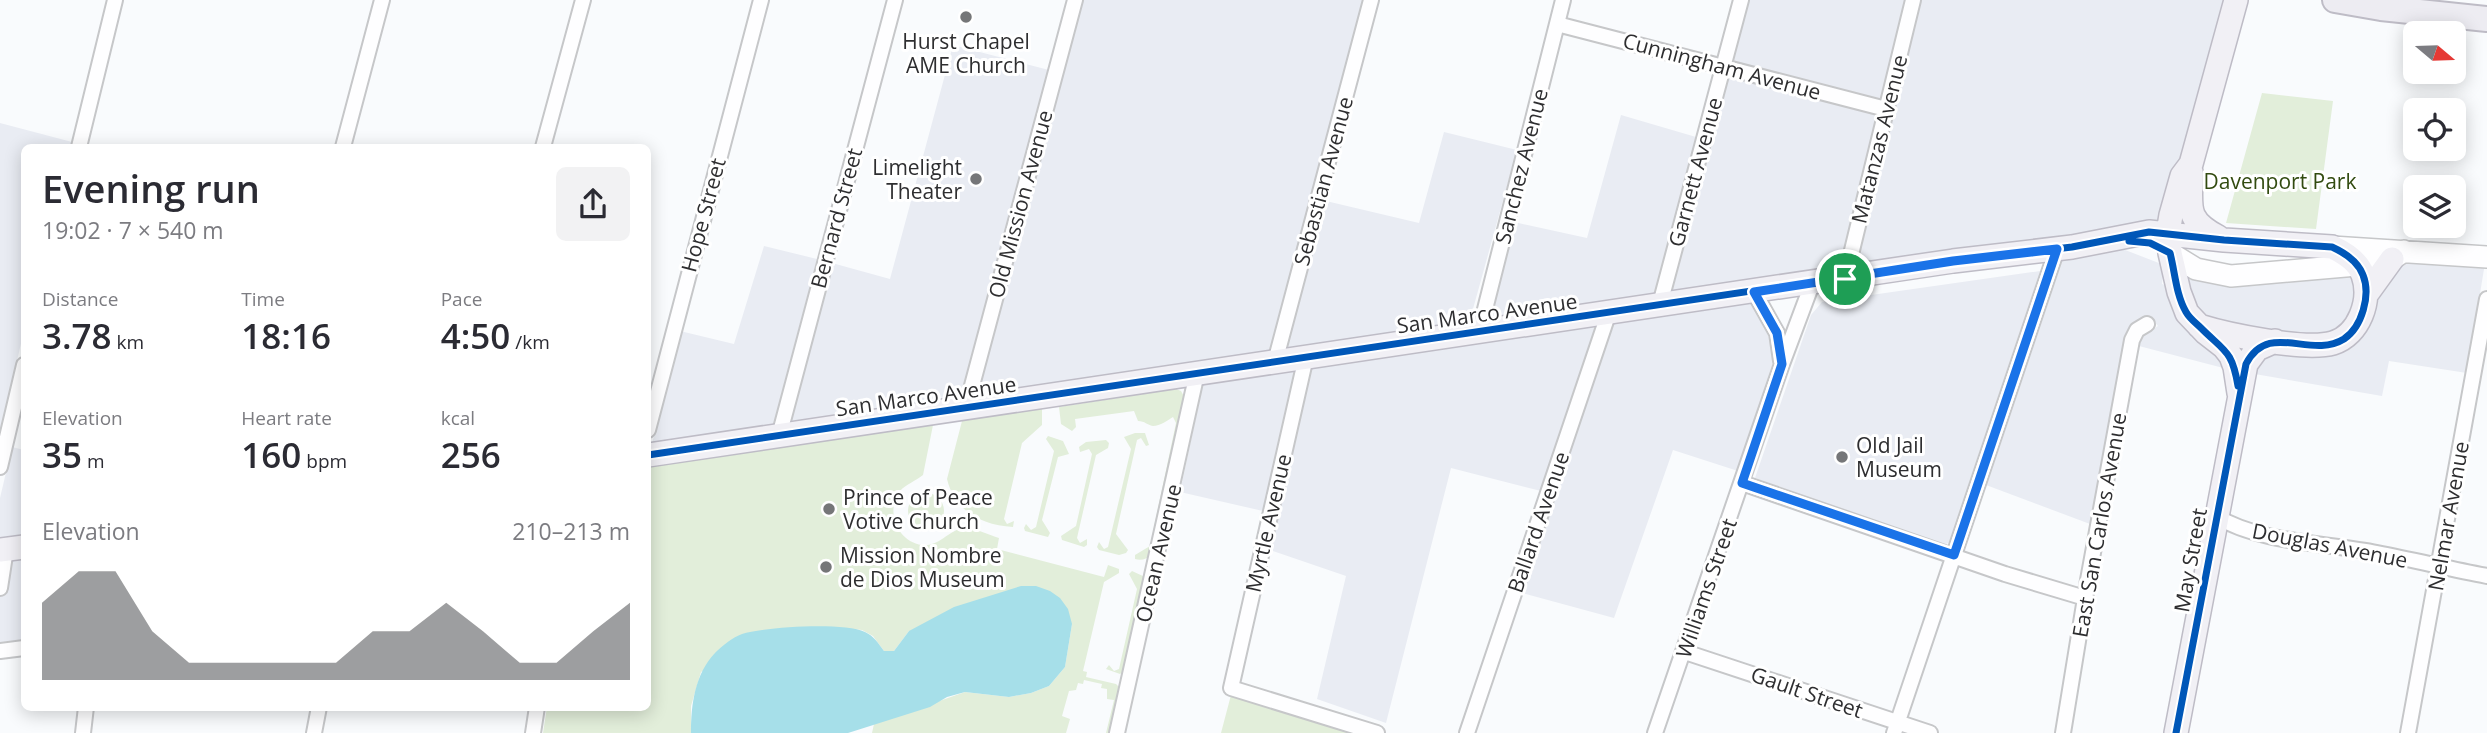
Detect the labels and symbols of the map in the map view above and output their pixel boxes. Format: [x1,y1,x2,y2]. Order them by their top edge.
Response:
marker: Hurst Chapel AME Church [958,9,974,25]
north arrow [2403,21,2466,84]
street label: Cunningham Avenue [1620,26,1824,106]
place label: Hurst Chapel AME Church [902,27,1030,79]
street label: Matanzas Avenue [1845,52,1913,226]
street label: Sanchez Avenue [1488,85,1554,247]
street label: Sebastian Avenue [1287,93,1359,269]
street label: Garnett Avenue [1662,94,1728,250]
street label: Old Mission Avenue [981,107,1059,301]
street label: Bernard Street [804,145,868,291]
place label: Limelight Theater [872,153,962,205]
street label: Hope Street [674,155,732,275]
park label: Davenport Park [2204,167,2357,195]
marker: Limelight Theater [968,171,984,187]
pin [1815,249,1875,309]
street label: San Marco Avenue [1395,286,1579,340]
street label: San Marco Avenue [834,369,1018,423]
street label: East San Carlos Avenue [2065,410,2133,640]
place label: Old Jail Museum [1856,431,1942,483]
street label: Nelmar Avenue [2421,439,2475,593]
street label: Ballard Avenue [1501,448,1575,596]
marker: Old Jail Museum [1834,449,1850,465]
street label: Myrtle Avenue [1238,451,1298,595]
street label: Ocean Avenue [1128,481,1188,625]
place label: Prince of Peace Votive Church [843,483,993,535]
marker: Prince of Peace Votive Church [821,501,837,517]
street label: May Street [2167,506,2213,614]
street label: Williams Street [1669,515,1743,661]
street label: Douglas Avenue [2250,516,2410,574]
place label: Mission Nombre de Dios Museum [840,541,1005,593]
marker: Mission Nombre de Dios Museum [818,559,834,575]
street label: Gault Street [1747,660,1867,724]

